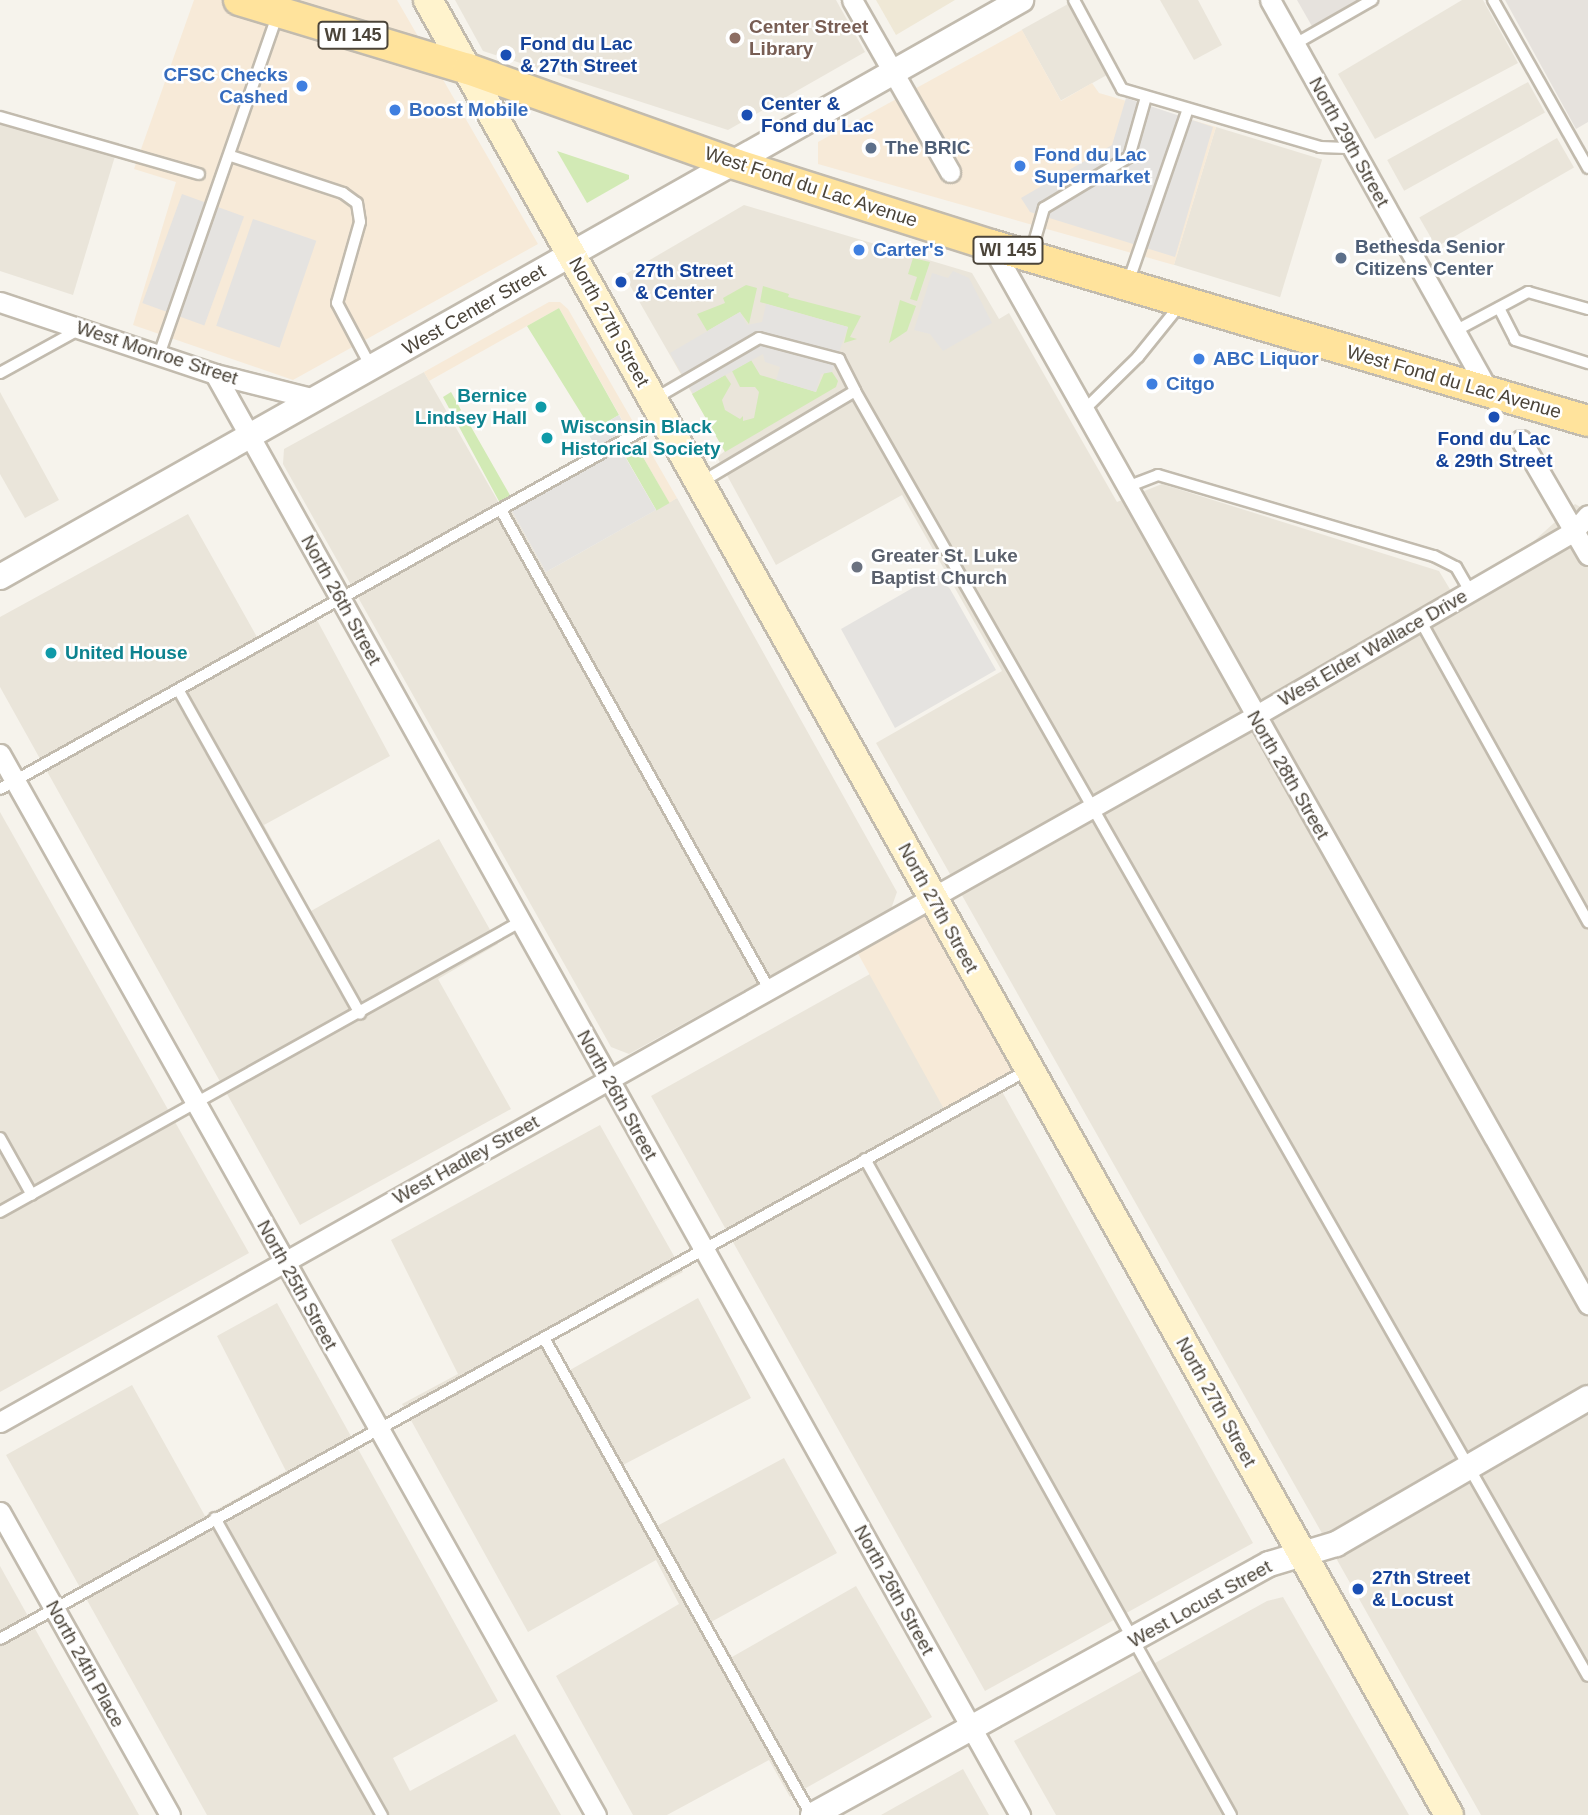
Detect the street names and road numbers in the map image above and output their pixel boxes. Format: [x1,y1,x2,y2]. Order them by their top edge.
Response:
road number: WI 145 [316,20,390,50]
street label: North 29th Street [1304,73,1394,211]
street label: West Fond du Lac Avenue [701,142,921,232]
road number: WI 145 [971,236,1045,264]
street label: North 27th Street [564,253,654,391]
street label: West Center Street [398,260,550,360]
street label: West Monroe Street [73,316,241,390]
street label: West Fond du Lac Avenue [1344,340,1564,424]
street label: North 26th Street [296,531,386,669]
street label: West Elder Wallace Drive [1274,585,1472,711]
street label: North 28th Street [1242,707,1334,843]
street label: North 27th Street [893,839,983,977]
street label: North 26th Street [572,1026,662,1164]
street label: West Hadley Street [389,1110,543,1210]
street label: North 25th Street [252,1216,342,1354]
street label: North 27th Street [1171,1333,1261,1471]
street label: North 26th Street [849,1521,939,1659]
street label: West Locust Street [1124,1555,1276,1653]
street label: North 24th Place [41,1597,129,1731]

